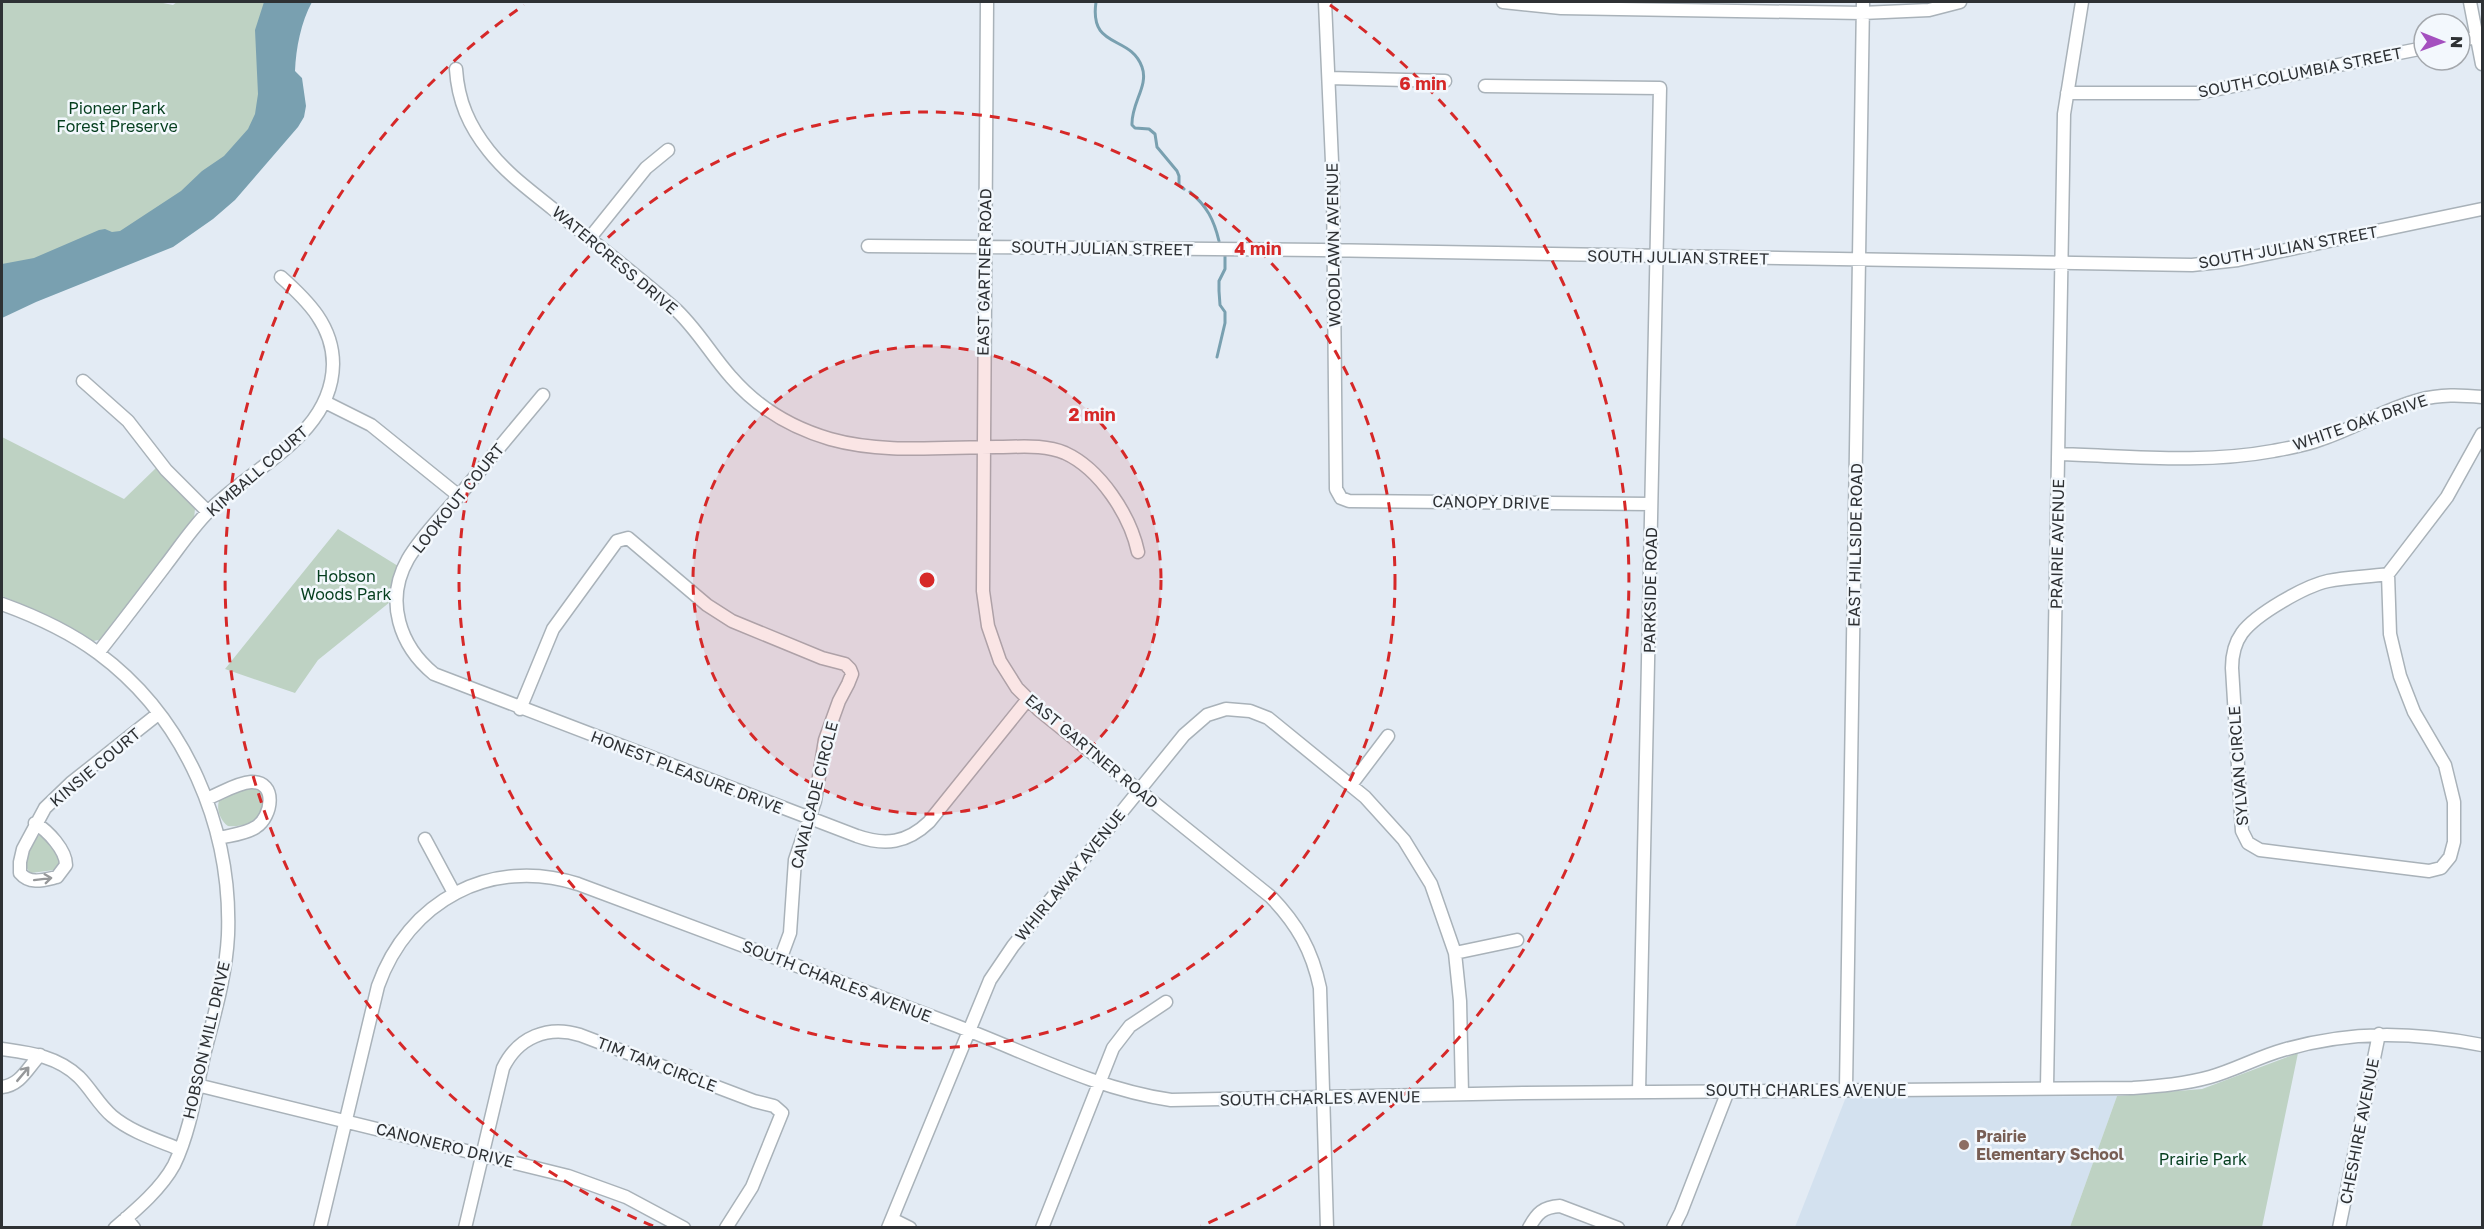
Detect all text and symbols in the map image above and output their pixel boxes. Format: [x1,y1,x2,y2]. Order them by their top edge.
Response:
north arrow [2412,12,2472,72]
text: N [2447,36,2467,49]
street label: SOUTH COLUMBIA STREET [2196,42,2404,102]
text: 6 min [1399,72,1447,94]
park label: Pioneer Park Forest Preserve [56,98,178,136]
street label: WOODLAWN AVENUE [1322,163,1344,327]
street label: EAST GARTNER ROAD [973,188,995,356]
street label: WATERCRESS DRIVE [548,202,682,318]
street label: SOUTH JULIAN STREET [2197,221,2379,273]
street label: SOUTH JULIAN STREET [1011,236,1193,260]
text: 4 min [1234,237,1282,259]
street label: SOUTH JULIAN STREET [1587,245,1769,269]
street label: WHITE OAK DRIVE [2290,390,2430,454]
text: 2 min [1068,403,1116,425]
street label: KIMBALL COURT [202,421,312,521]
street label: LOOKOUT COURT [408,439,508,557]
street label: EAST HILLSIDE ROAD [1844,463,1866,627]
street label: PRAIRIE AVENUE [2046,479,2068,609]
street label: CANOPY DRIVE [1432,491,1550,513]
street label: PARKSIDE ROAD [1639,527,1661,653]
park label: Hobson Woods Park [301,566,391,604]
centre of rings [917,570,937,590]
street label: EAST GARTNER ROAD [1021,689,1163,813]
street label: SYLVAN CIRCLE [2224,705,2252,827]
street label: CAVALCADE CIRCLE [786,719,842,871]
street label: KINSIE COURT [46,723,144,811]
street label: HONEST PLEASURE DRIVE [588,726,786,818]
street label: WHIRLAWAY AVENUE [1011,805,1129,945]
one-way arrow [33,873,53,884]
street label: SOUTH CHARLES AVENUE [740,936,934,1026]
street label: HOBSON MILL DRIVE [178,959,234,1121]
street label: TIM TAM CIRCLE [594,1032,720,1096]
street label: CHESHIRE AVENUE [2335,1056,2383,1206]
one-way arrow [16,1067,30,1082]
street label: SOUTH CHARLES AVENUE [1706,1080,1906,1100]
street label: SOUTH CHARLES AVENUE [1219,1086,1421,1110]
street label: CANONERO DRIVE [374,1118,516,1172]
place label: Prairie Elementary School [1976,1126,2125,1164]
marker: Prairie Elementary School [1957,1138,1971,1152]
park label: Prairie Park [2159,1149,2247,1169]

